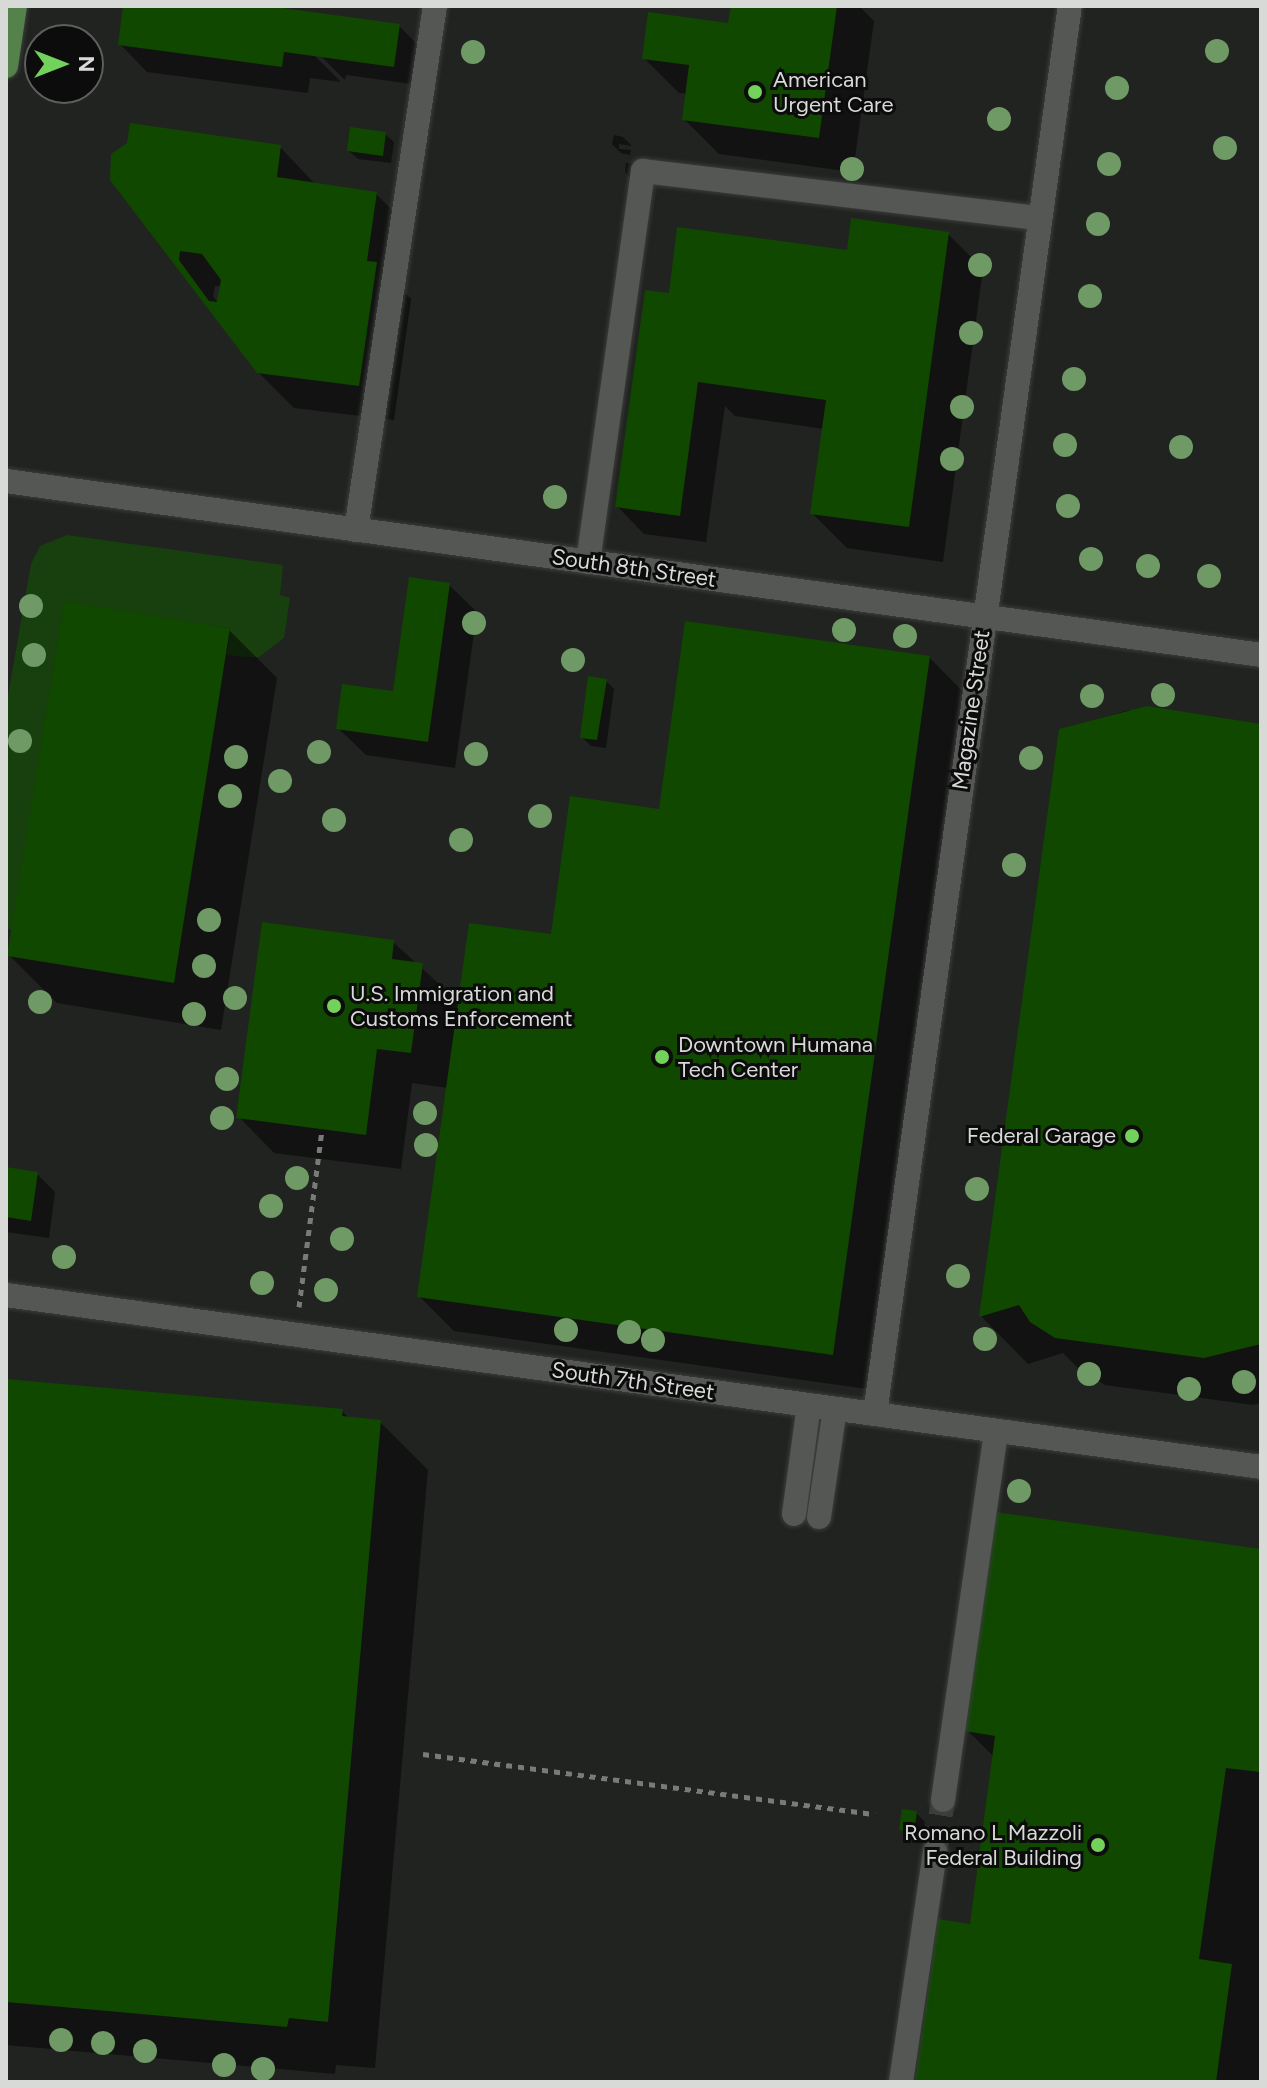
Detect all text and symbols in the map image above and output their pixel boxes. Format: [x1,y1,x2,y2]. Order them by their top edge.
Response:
north arrow [24,24,104,104]
text: N [73,55,100,73]
place label: American Urgent Care [773,66,893,118]
marker: American Urgent Care [744,81,766,103]
street label: South 8th Street [550,543,718,593]
street label: Magazine Street [947,628,995,792]
place label: U.S. Immigration and Customs Enforcement [350,980,573,1032]
marker: U.S. Immigration and Customs Enforcement [325,997,343,1015]
place label: Downtown Humana Tech Center [678,1031,873,1082]
marker: Downtown Humana Tech Center [653,1048,671,1066]
place label: Federal Garage [967,1123,1116,1149]
marker: Federal Garage [1123,1127,1141,1145]
street label: South 7th Street [550,1357,716,1405]
place label: Romano L Mazzoli Federal Building [904,1819,1082,1870]
marker: Romano L Mazzoli Federal Building [1089,1836,1107,1854]

